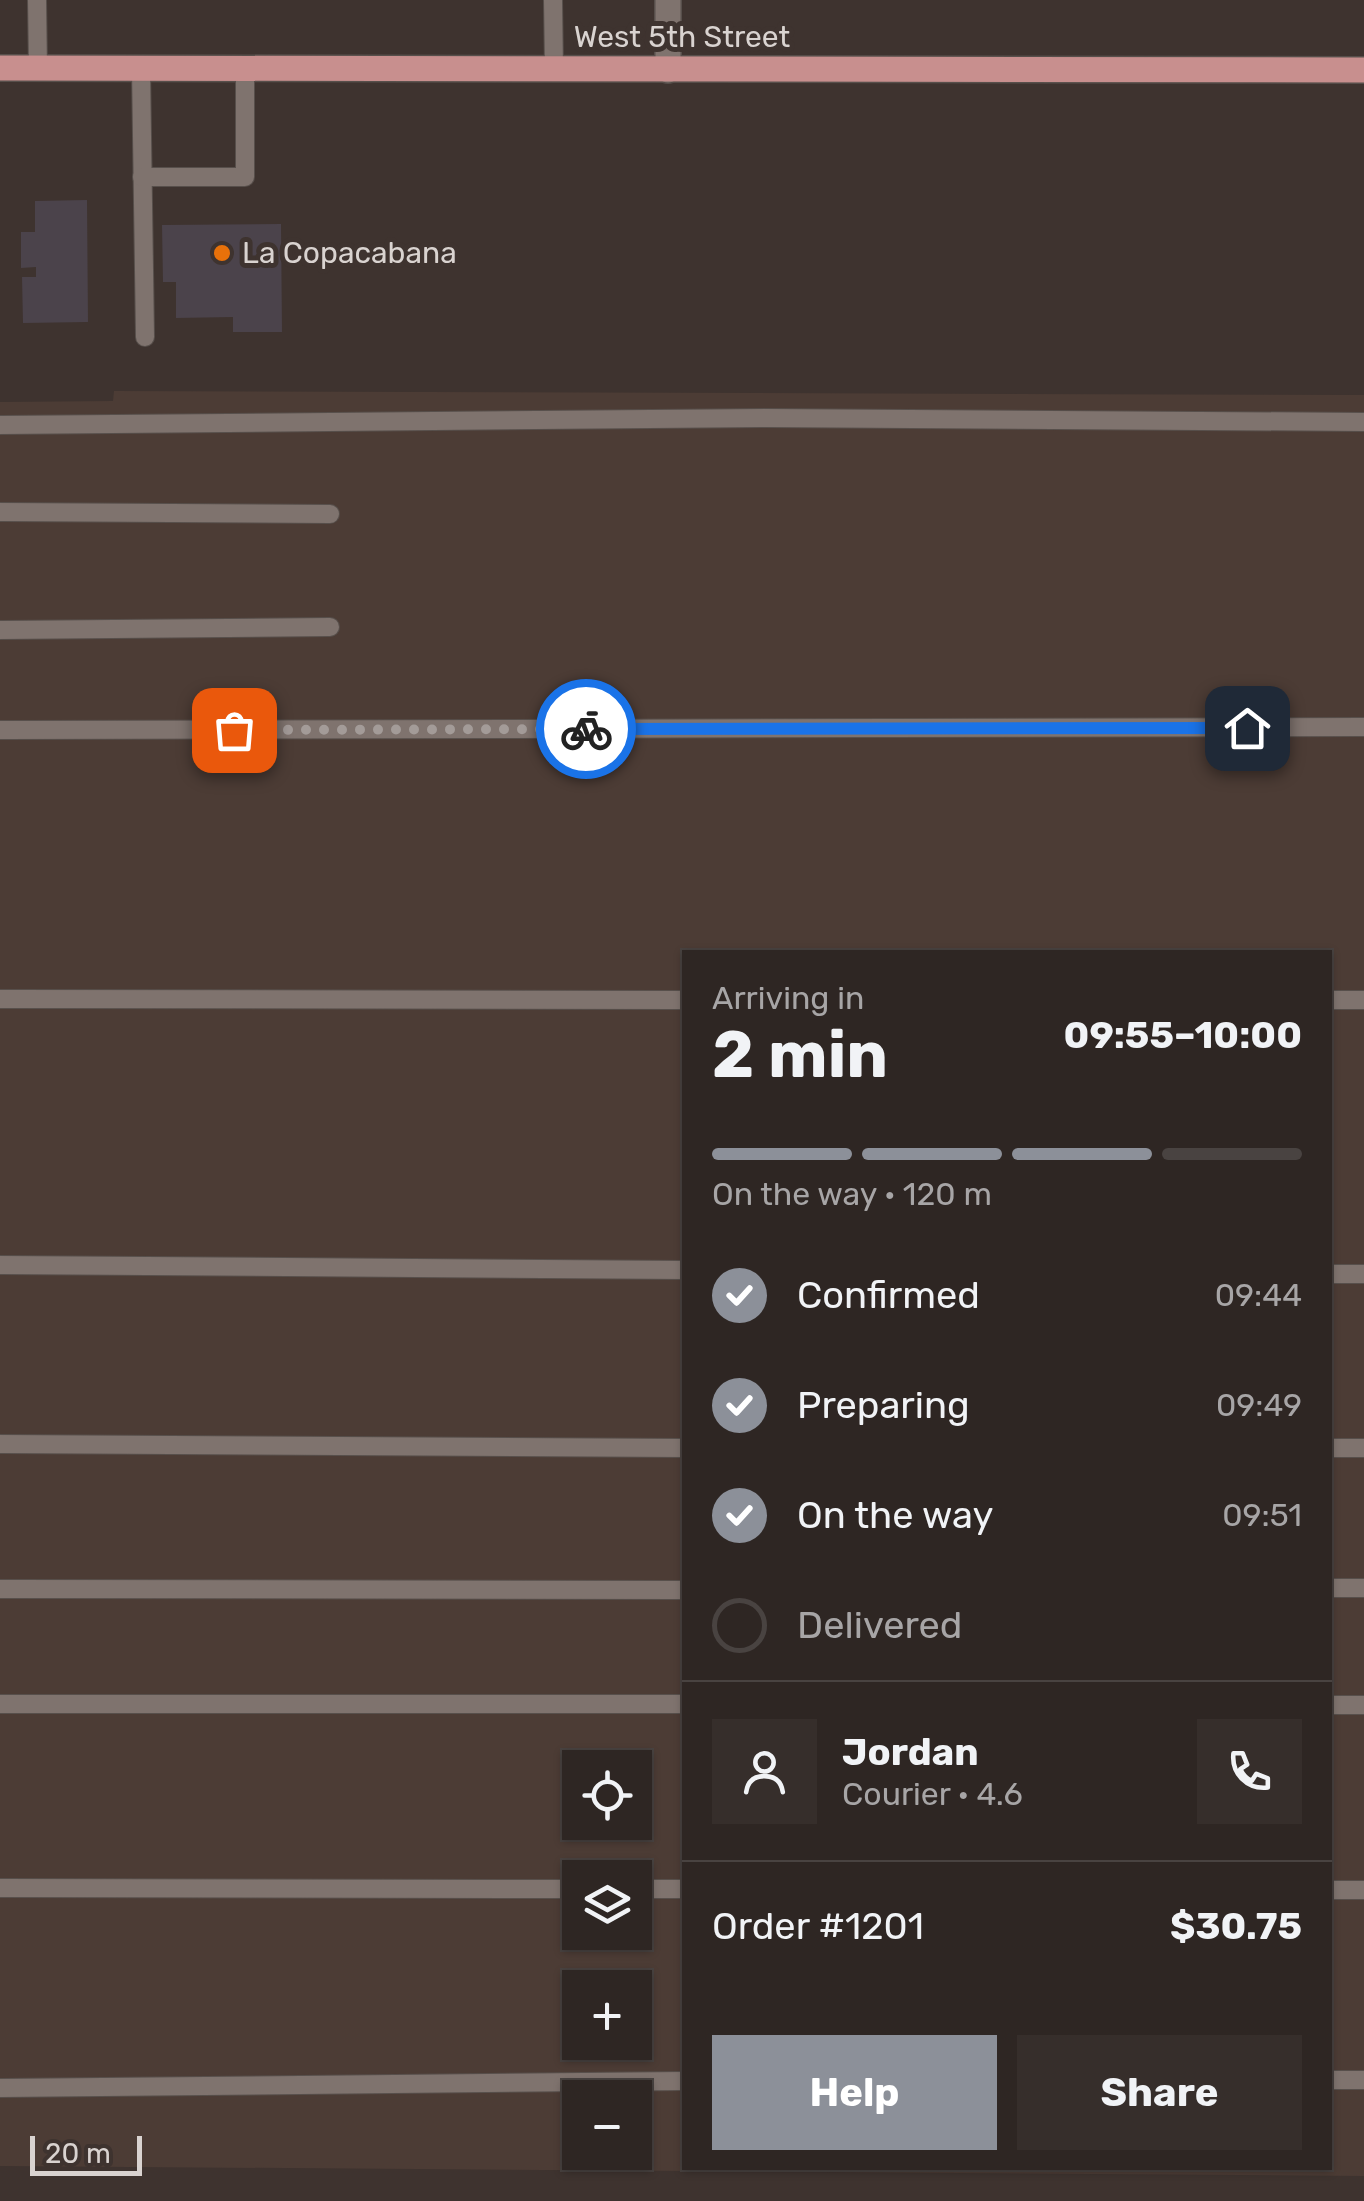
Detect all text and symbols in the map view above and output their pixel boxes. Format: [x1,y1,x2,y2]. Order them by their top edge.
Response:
street label: West 5th Street [574,19,790,55]
place label: La Copacabana [242,235,457,271]
marker: La Copacabana [211,242,233,264]
courier [536,679,636,779]
pin [1205,686,1290,771]
pin [192,688,277,773]
icon: home [1220,701,1275,756]
icon: bike [559,702,614,757]
icon: bag [207,703,262,758]
text: Arriving in [712,979,864,1017]
text: 09:55–10:00 [1064,1012,1302,1058]
text: 2 min [712,1016,888,1093]
text: On the way · 120 m [712,1175,992,1213]
icon: check [712,1268,767,1323]
text: Confirmed [797,1272,980,1318]
text: 09:44 [1215,1276,1302,1314]
icon: check [712,1378,767,1433]
text: Preparing [797,1382,970,1428]
text: 09:49 [1216,1386,1302,1424]
icon: check [712,1488,767,1543]
text: On the way [797,1492,993,1538]
text: 09:51 [1222,1496,1302,1534]
text: Delivered [797,1602,962,1648]
button: person [712,1719,817,1824]
button: phone [1197,1719,1302,1824]
text: Jordan [842,1729,979,1775]
map controls [562,1750,652,2170]
button: locate [562,1750,652,1840]
text: Courier · 4.6 [842,1775,1023,1813]
button: layers [562,1860,652,1950]
text: Order #1201 [712,1903,924,1949]
text: $30.75 [1170,1903,1302,1949]
button: + [562,1970,652,2060]
button: Help [712,2035,997,2150]
button: Share [1017,2035,1302,2150]
button: − [562,2080,652,2170]
scale bar [30,2131,142,2176]
text: 20 m [45,2137,111,2170]

